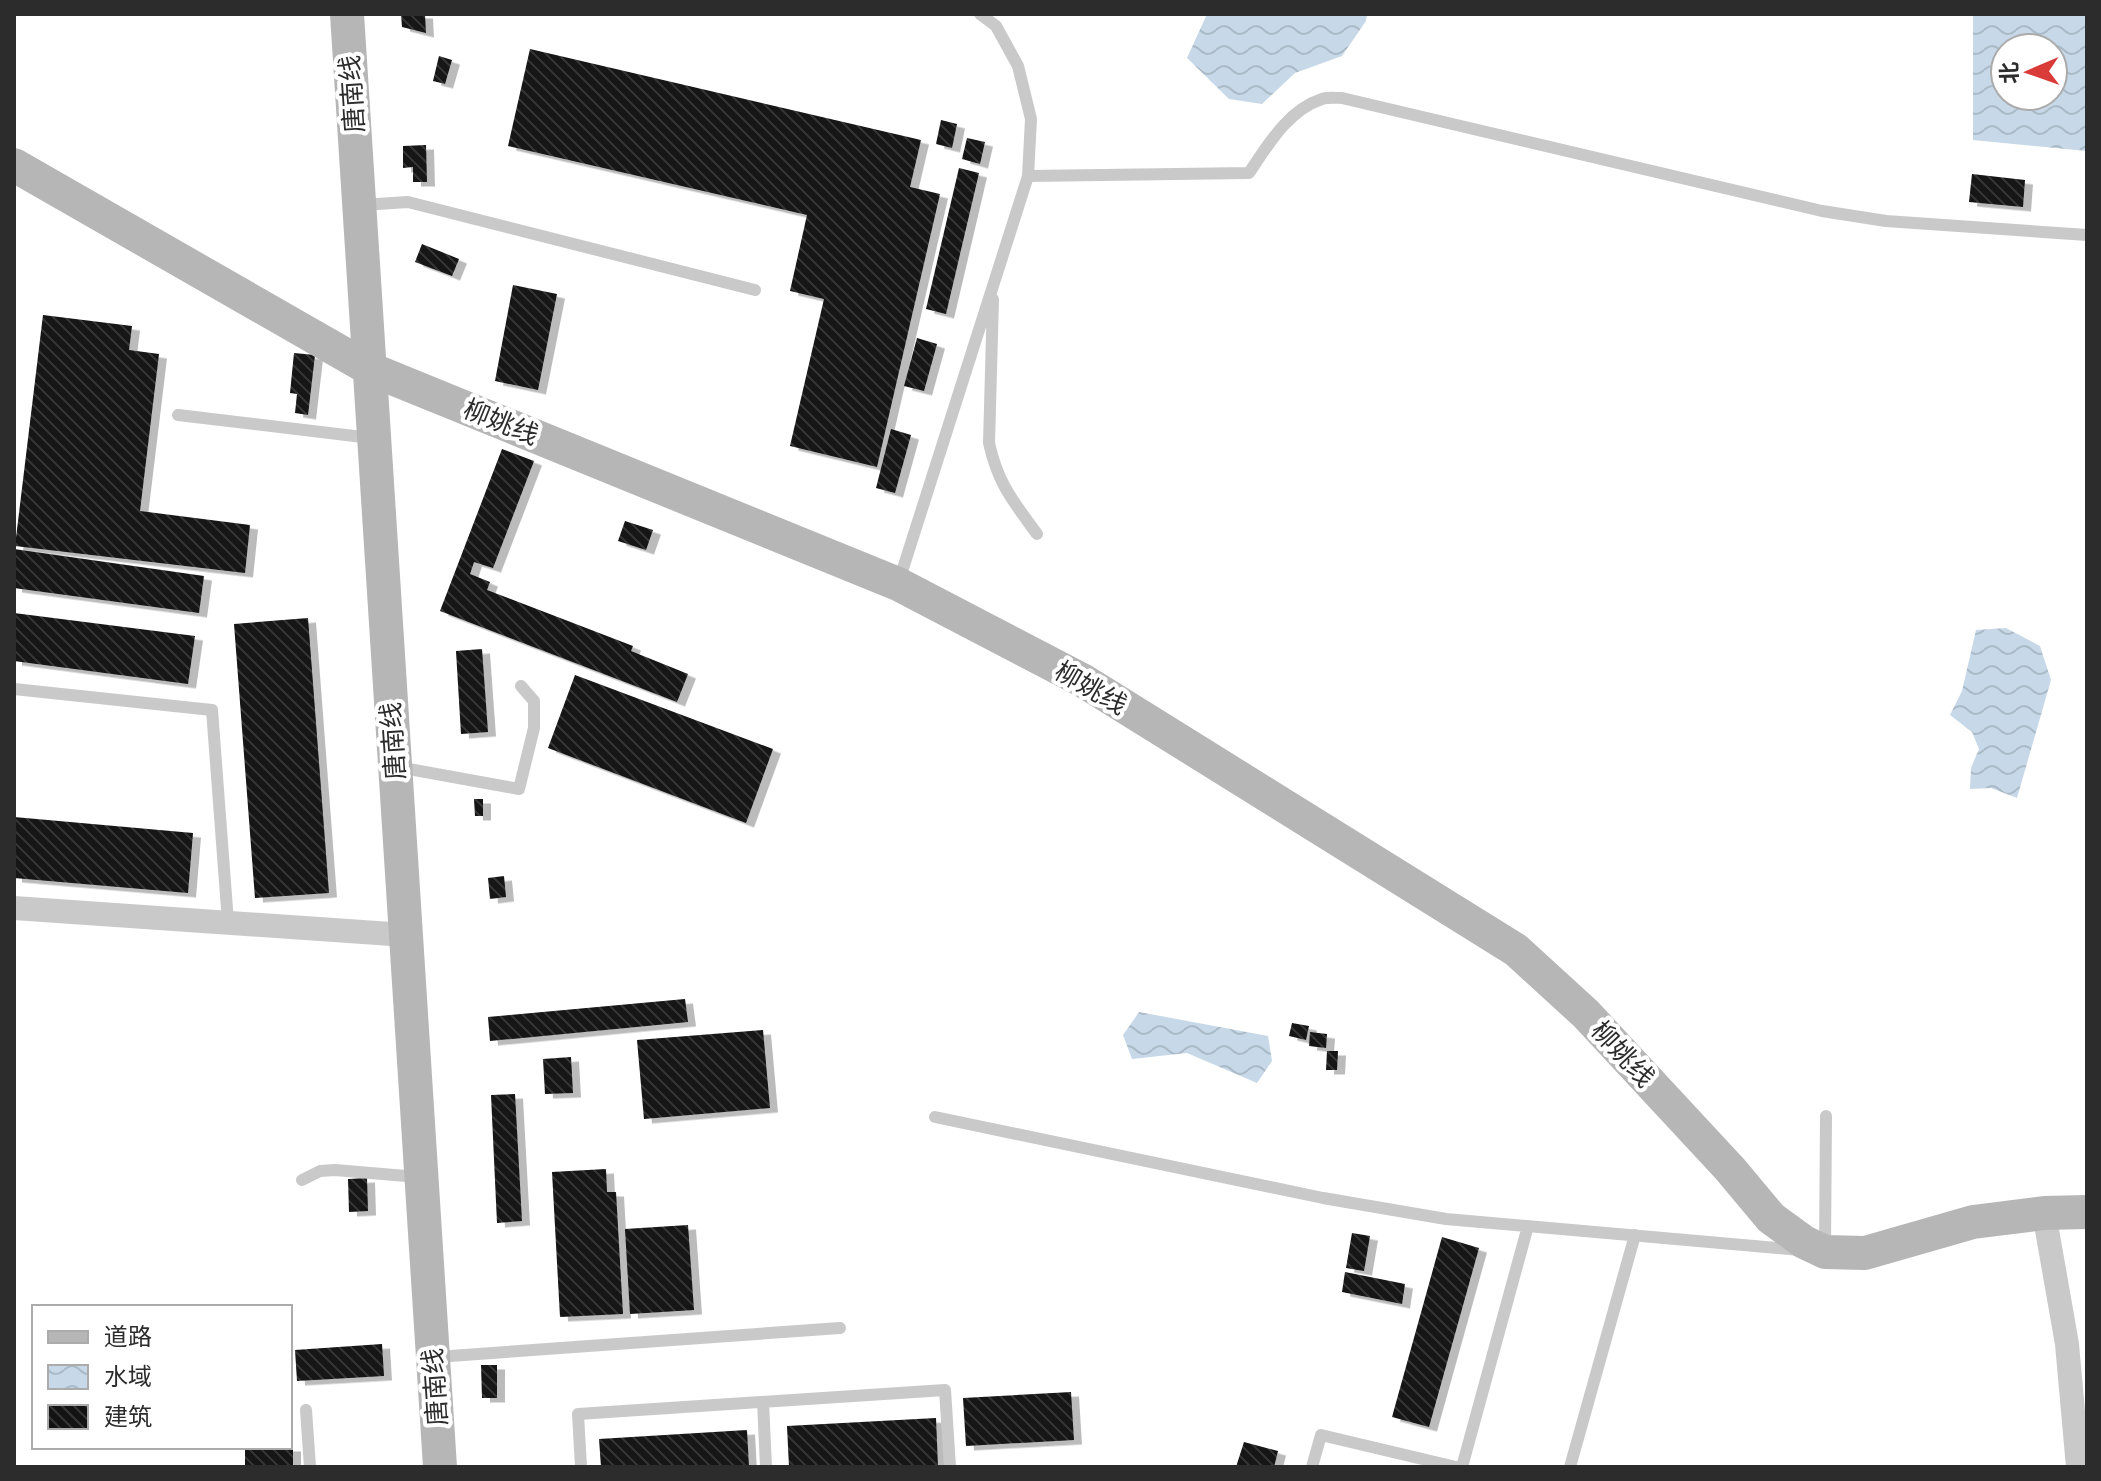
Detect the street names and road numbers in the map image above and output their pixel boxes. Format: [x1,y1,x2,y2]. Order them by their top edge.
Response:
street label: 唐南线 [332,54,369,134]
street label: 柳姚线 [460,392,544,450]
street label: 柳姚线 [1050,654,1133,720]
street label: 唐南线 [373,701,410,781]
street label: 柳姚线 [1586,1014,1662,1092]
street label: 唐南线 [415,1347,452,1427]

